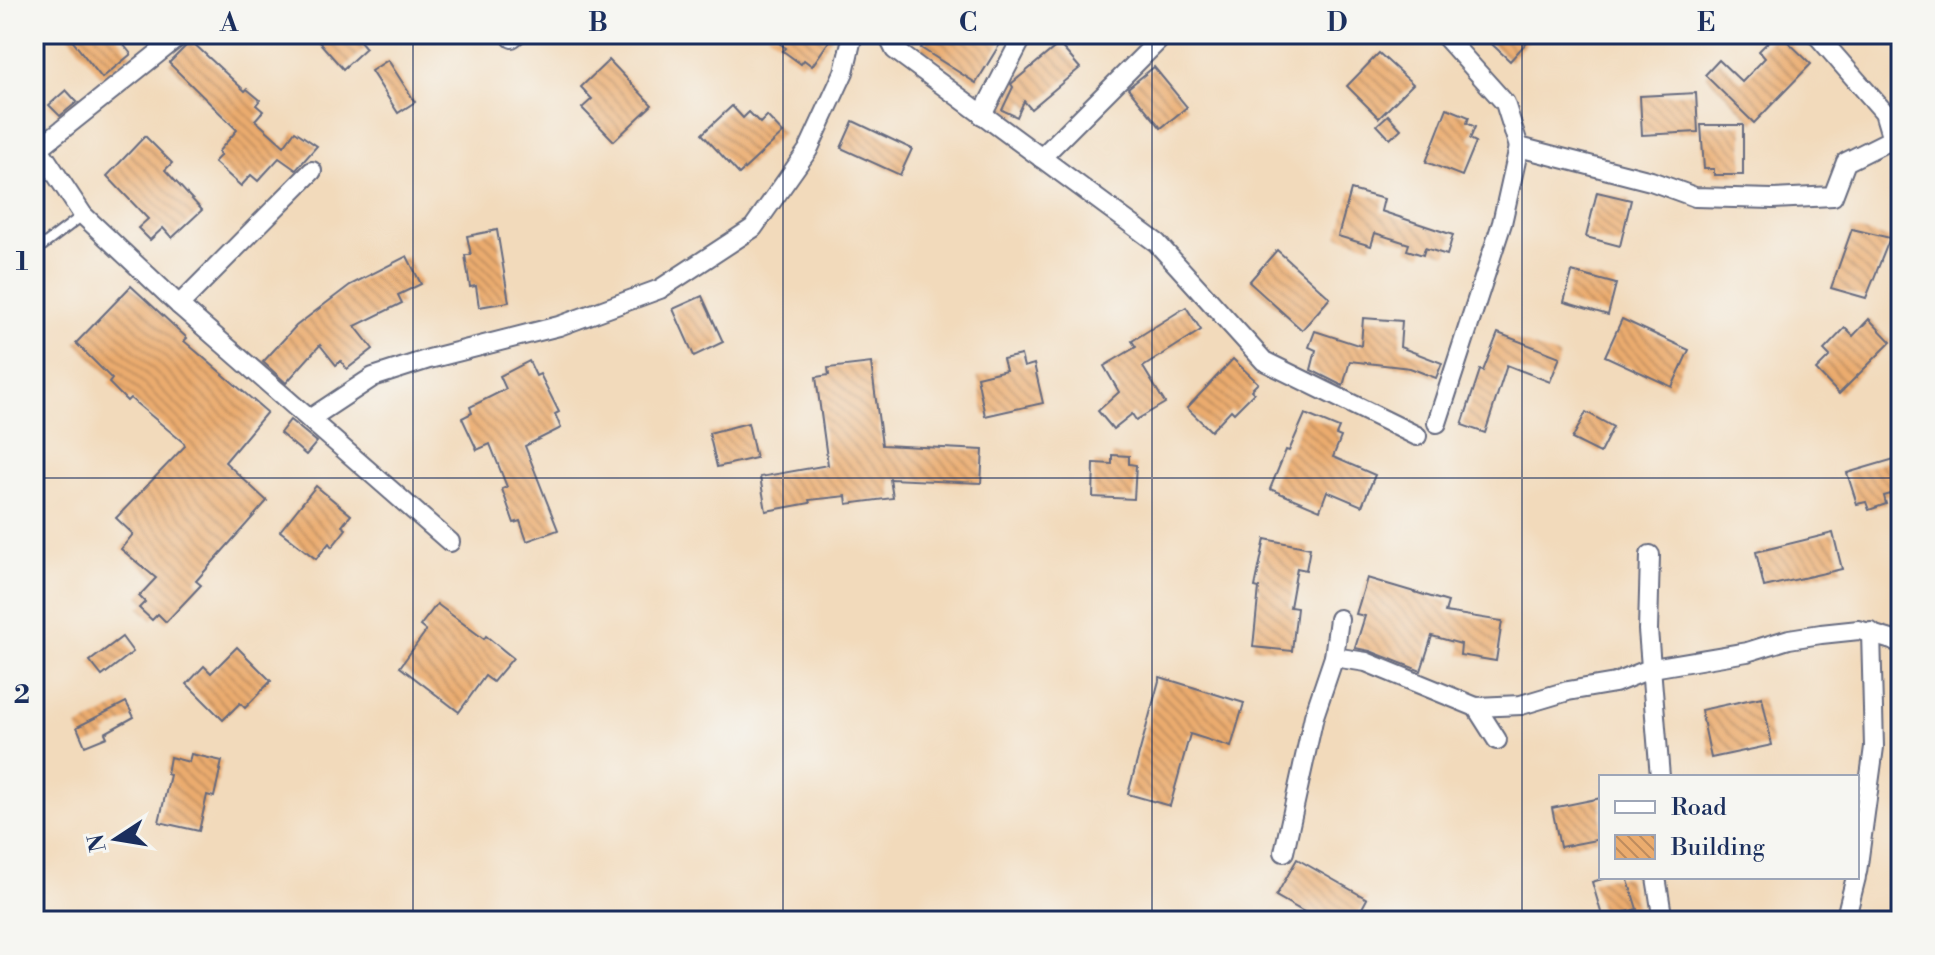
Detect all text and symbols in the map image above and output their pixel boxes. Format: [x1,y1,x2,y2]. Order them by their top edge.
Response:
text: A [219,7,239,39]
text: B [588,7,608,39]
text: C [959,7,977,39]
text: D [1327,7,1347,39]
text: E [1697,7,1715,39]
text: 1 [16,246,29,278]
text: 2 [14,679,30,711]
legend [1599,775,1859,879]
text: Road [1671,793,1727,823]
north arrow [76,799,156,879]
text: N [83,831,113,854]
text: Building [1670,833,1765,863]

